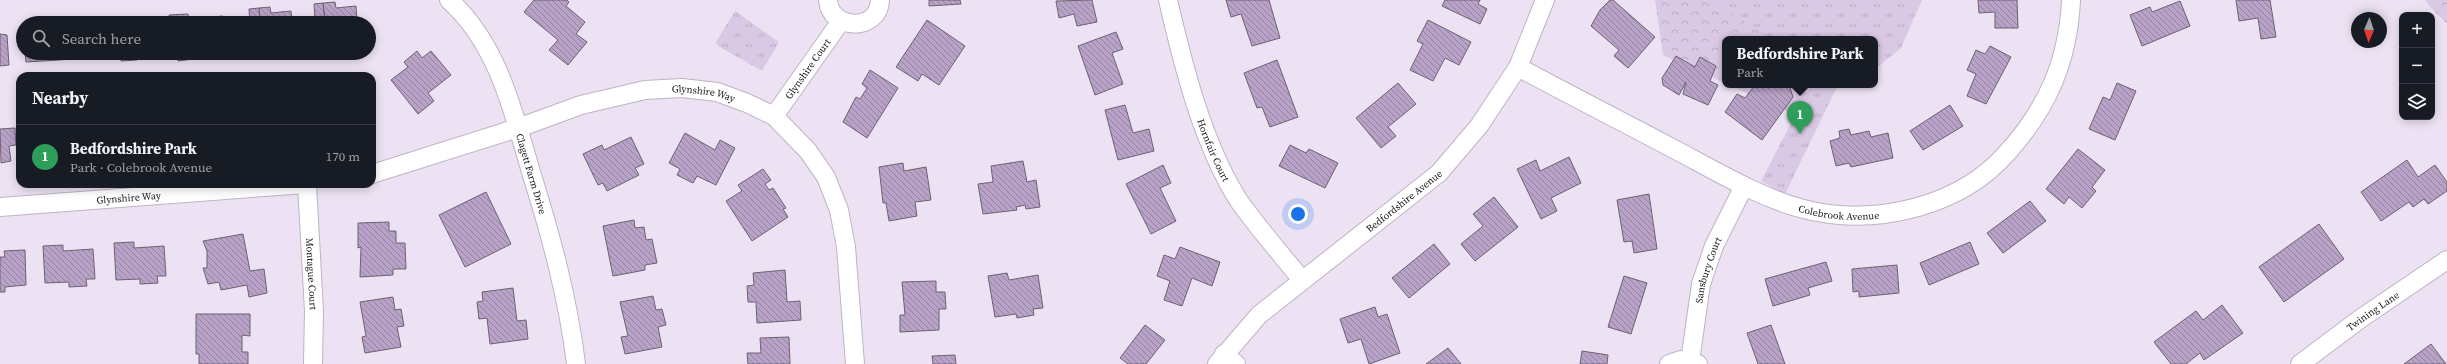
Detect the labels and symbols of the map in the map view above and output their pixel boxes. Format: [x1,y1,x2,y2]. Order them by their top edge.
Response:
north arrow [2351,12,2387,48]
street label: Glynshire Court [782,35,834,101]
street label: Glynshire Way [671,81,738,105]
pin: 1 [1787,101,1813,134]
street label: Hornfair Court [1195,117,1233,184]
street label: Clagett Farm Drive [514,132,550,216]
street label: Bedfordshire Avenue [1363,167,1445,235]
street label: Glynshire Way [96,188,162,206]
street label: Colebrook Avenue [1797,201,1880,222]
your location [1288,204,1308,224]
street label: Sansbury Court [1692,234,1724,304]
street label: Montague Court [303,237,320,311]
street label: Twining Lane [2344,288,2401,334]

